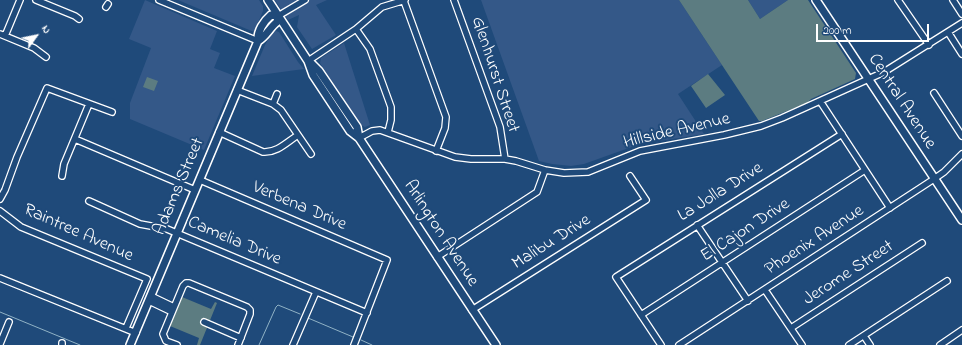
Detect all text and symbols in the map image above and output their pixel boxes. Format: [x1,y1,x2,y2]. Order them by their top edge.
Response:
street label: Glenhurst Street [465,14,523,136]
north arrow [16,16,56,56]
scale bar [818,16,931,42]
text: N [37,22,55,37]
text: 200 m [823,22,852,40]
street label: Central Avenue [862,50,940,154]
street label: Hillside Avenue [622,109,732,155]
street label: Adams Street [150,135,210,239]
street label: La Jolla Drive [674,158,768,228]
street label: Verbena Drive [249,177,349,237]
street label: Arlington Avenue [398,177,482,291]
street label: El Cajon Drive [697,194,795,268]
street label: Raintree Avenue [20,200,136,268]
street label: Phoenix Avenue [761,201,869,281]
street label: Malibu Drive [509,210,595,276]
street label: Camelia Drive [184,213,284,271]
street label: Jerome Street [800,237,898,311]

